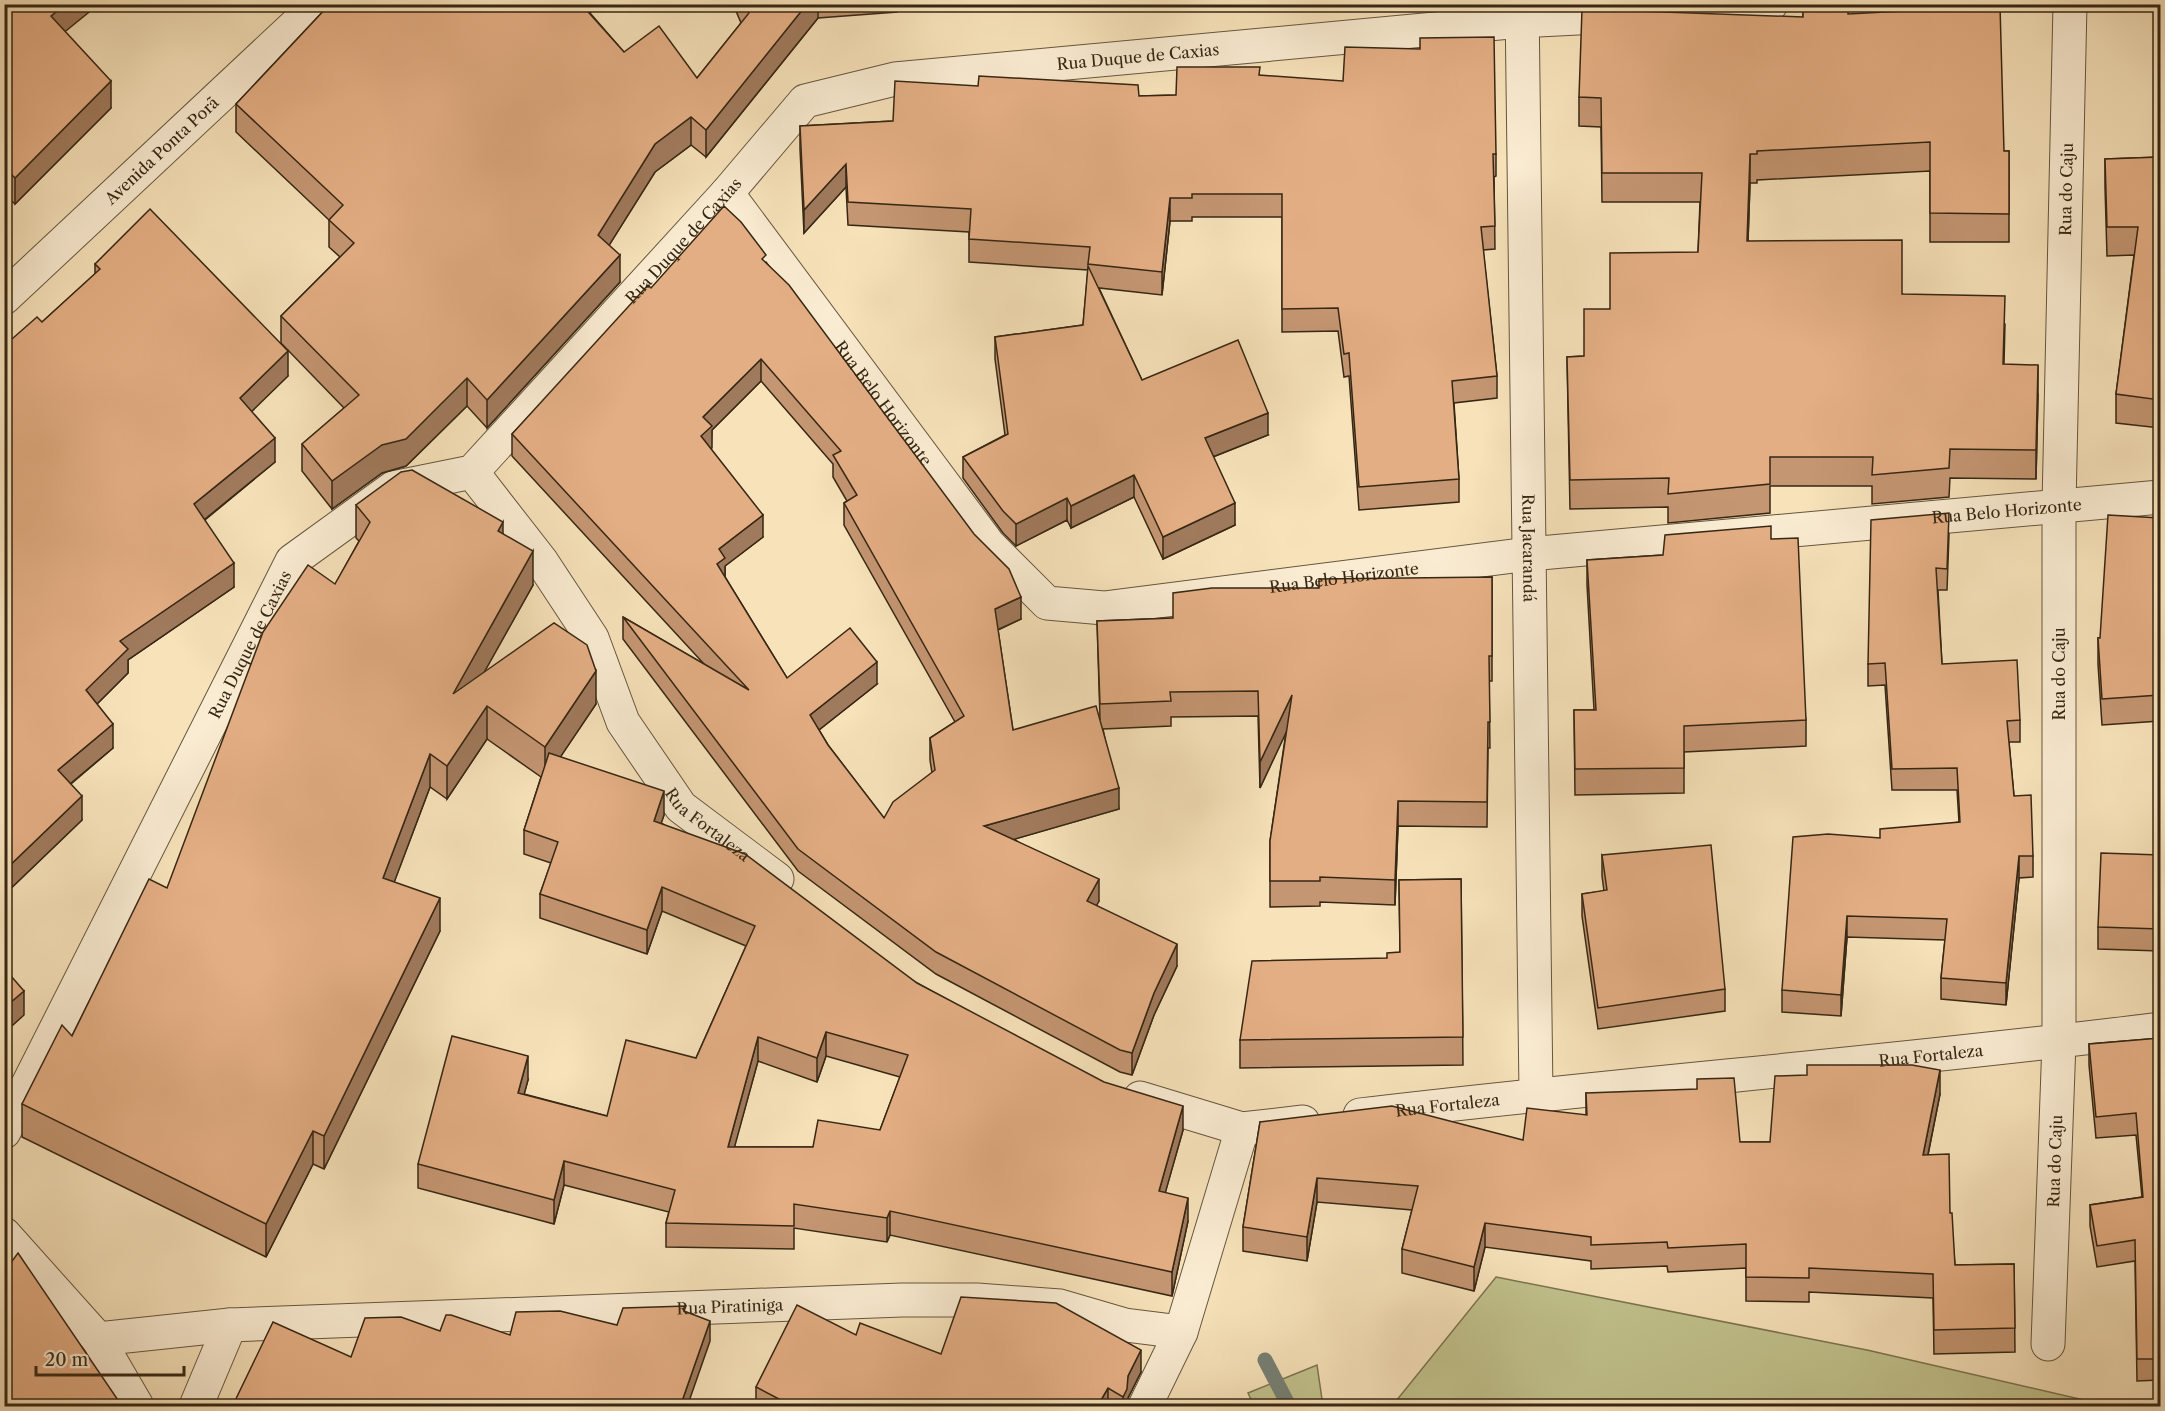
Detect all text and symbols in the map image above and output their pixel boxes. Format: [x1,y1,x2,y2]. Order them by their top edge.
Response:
street label: Rua Duque de Caxias [1056,39,1220,74]
street label: Avenida Ponta Porã [100,92,223,209]
street label: Rua do Caju [2055,142,2077,236]
street label: Rua Duque de Caxias [621,174,746,308]
street label: Rua Belo Horizonte [830,337,936,470]
street label: Rua Jacarandá [1518,494,1540,603]
street label: Rua Belo Horizonte [1931,494,2082,528]
street label: Rua Belo Horizonte [1268,558,1420,597]
street label: Rua Duque de Caxias [204,567,296,722]
street label: Rua do Caju [2049,627,2069,721]
street label: Rua Fortaleza [661,784,755,866]
street label: Rua Fortaleza [1878,1040,1985,1071]
street label: Rua Fortaleza [1394,1089,1501,1121]
street label: Rua do Caju [2043,1114,2066,1208]
street label: Rua Piratiniga [676,1294,784,1318]
scale bar [36,1339,184,1377]
text: 20 m [45,1349,89,1371]

